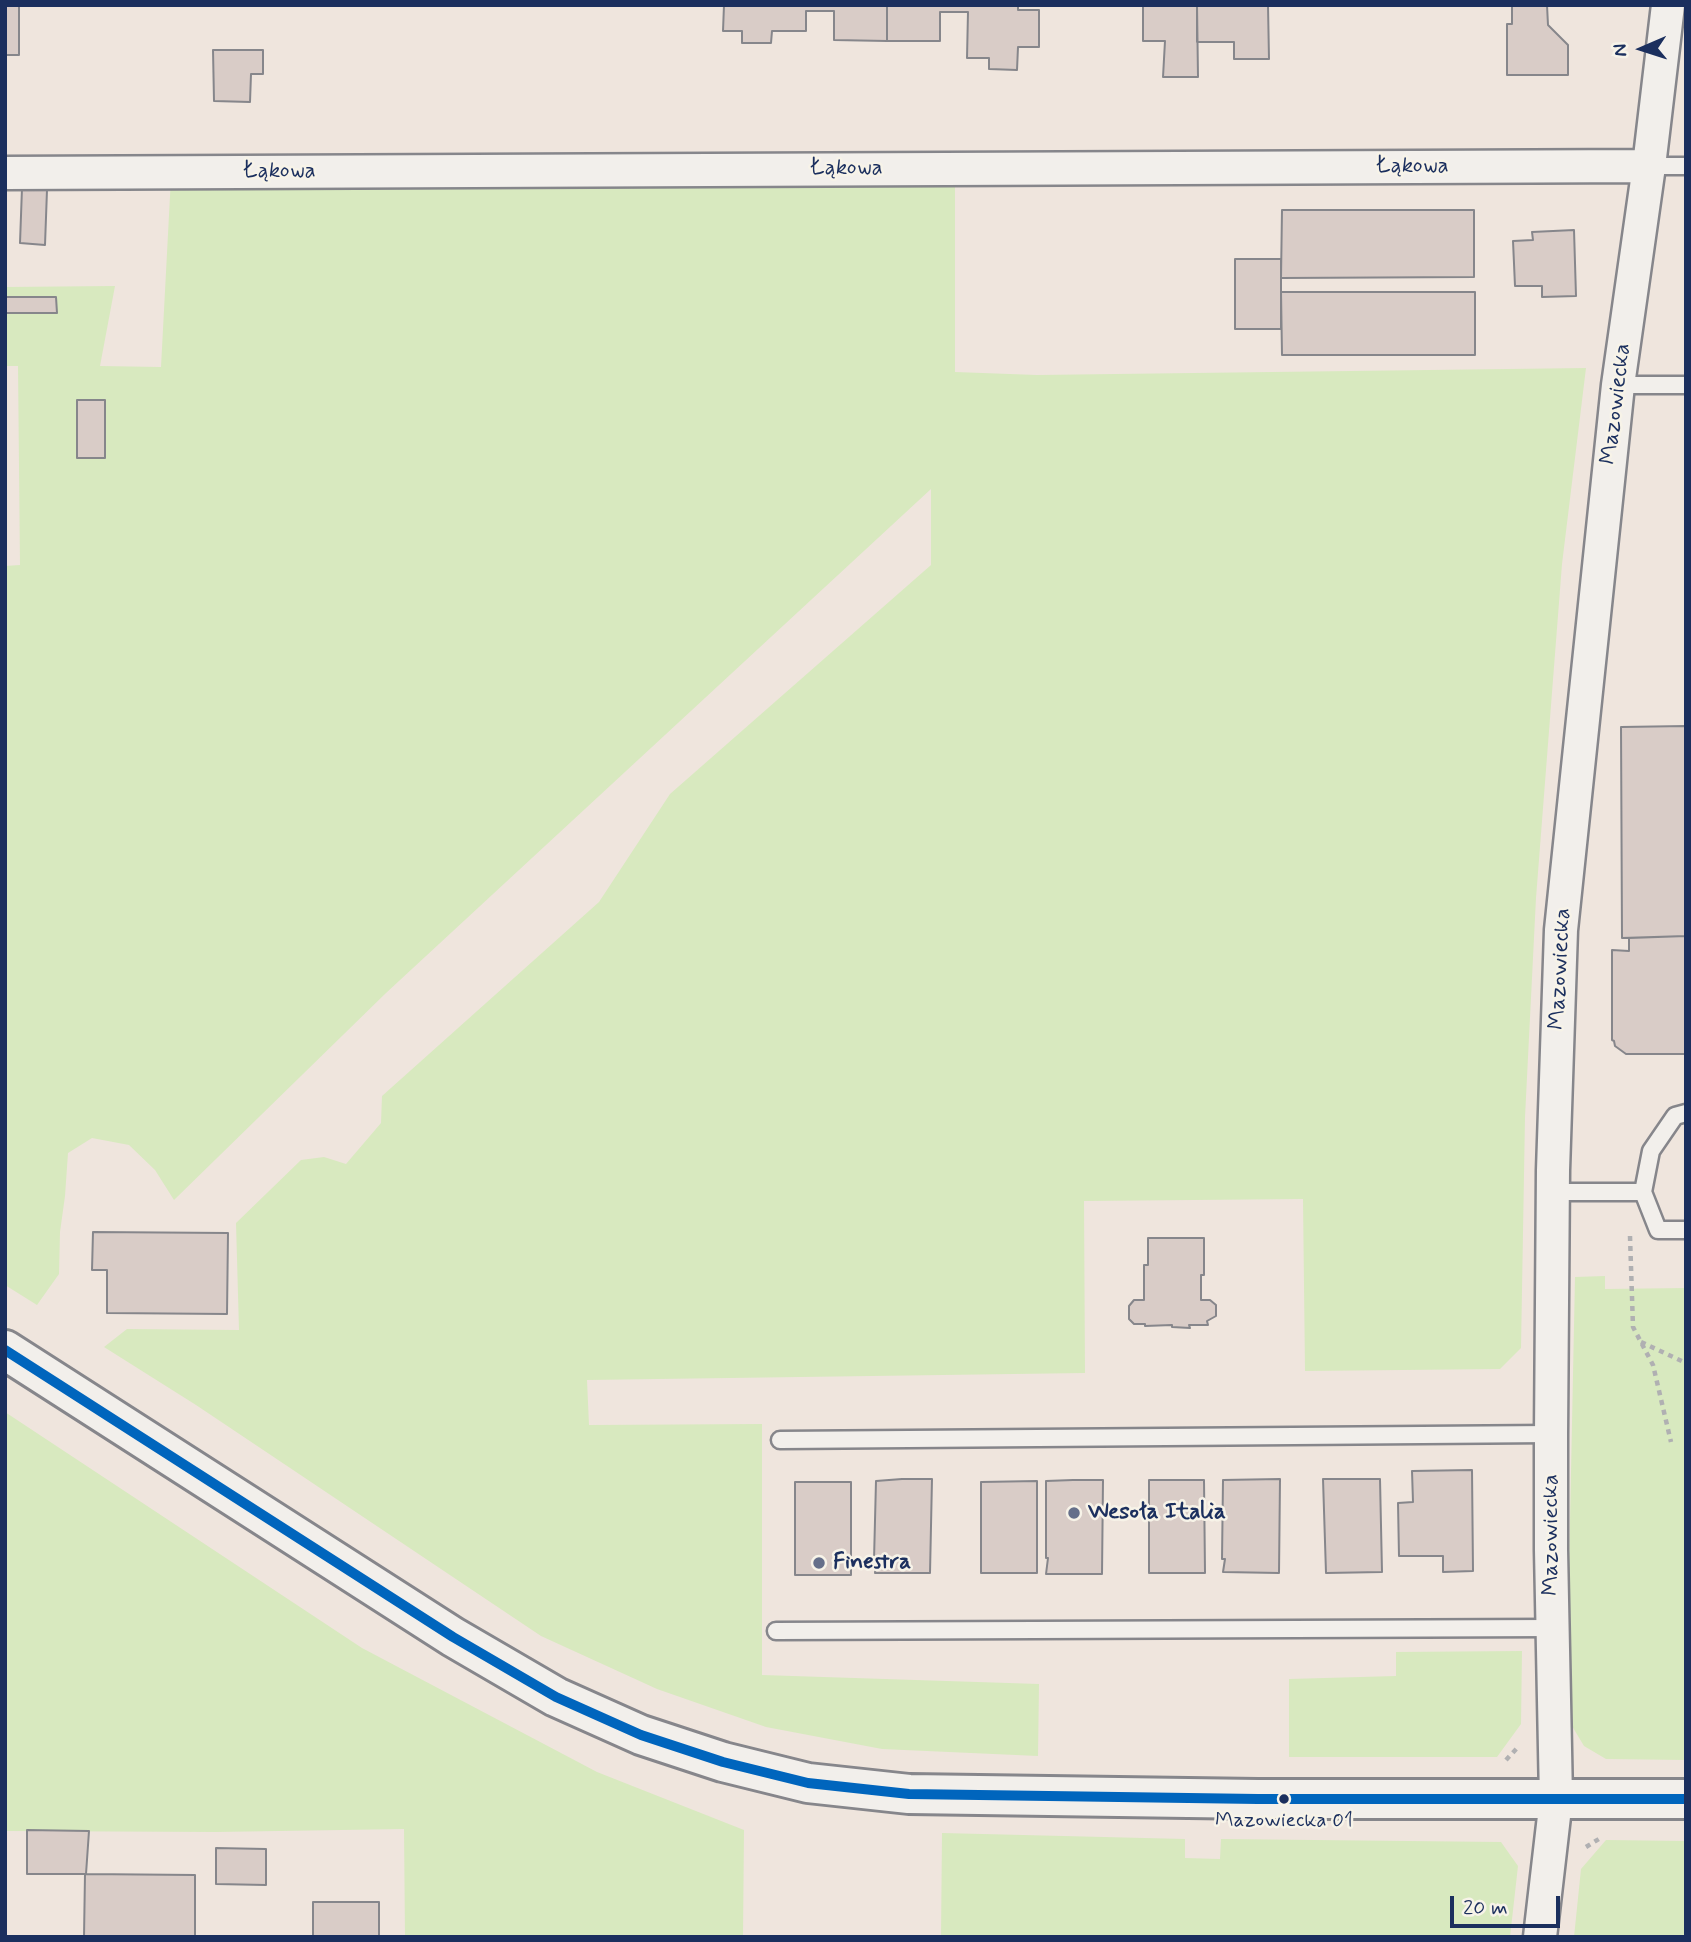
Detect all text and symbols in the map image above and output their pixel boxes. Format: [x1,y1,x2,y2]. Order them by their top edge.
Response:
north arrow [1607,14,1677,84]
text: N [1608,43,1633,57]
street label: Łąkowa [1375,153,1449,181]
street label: Łąkowa [809,155,883,183]
street label: Łąkowa [242,158,316,186]
street label: Mazowiecka [1596,342,1638,466]
street label: Mazowiecka [1544,907,1578,1031]
street label: Mazowiecka [1538,1474,1566,1596]
place label: Wesoła Italia [1088,1499,1226,1527]
marker: Wesoła Italia [1066,1505,1082,1521]
place label: Finestra [833,1549,911,1577]
marker: Finestra [811,1555,827,1571]
marker: Mazowiecka 01 [1277,1792,1291,1806]
place label: Mazowiecka 01 [1215,1809,1353,1835]
scale bar [1453,1882,1563,1926]
text: 20 m [1463,1894,1508,1922]

